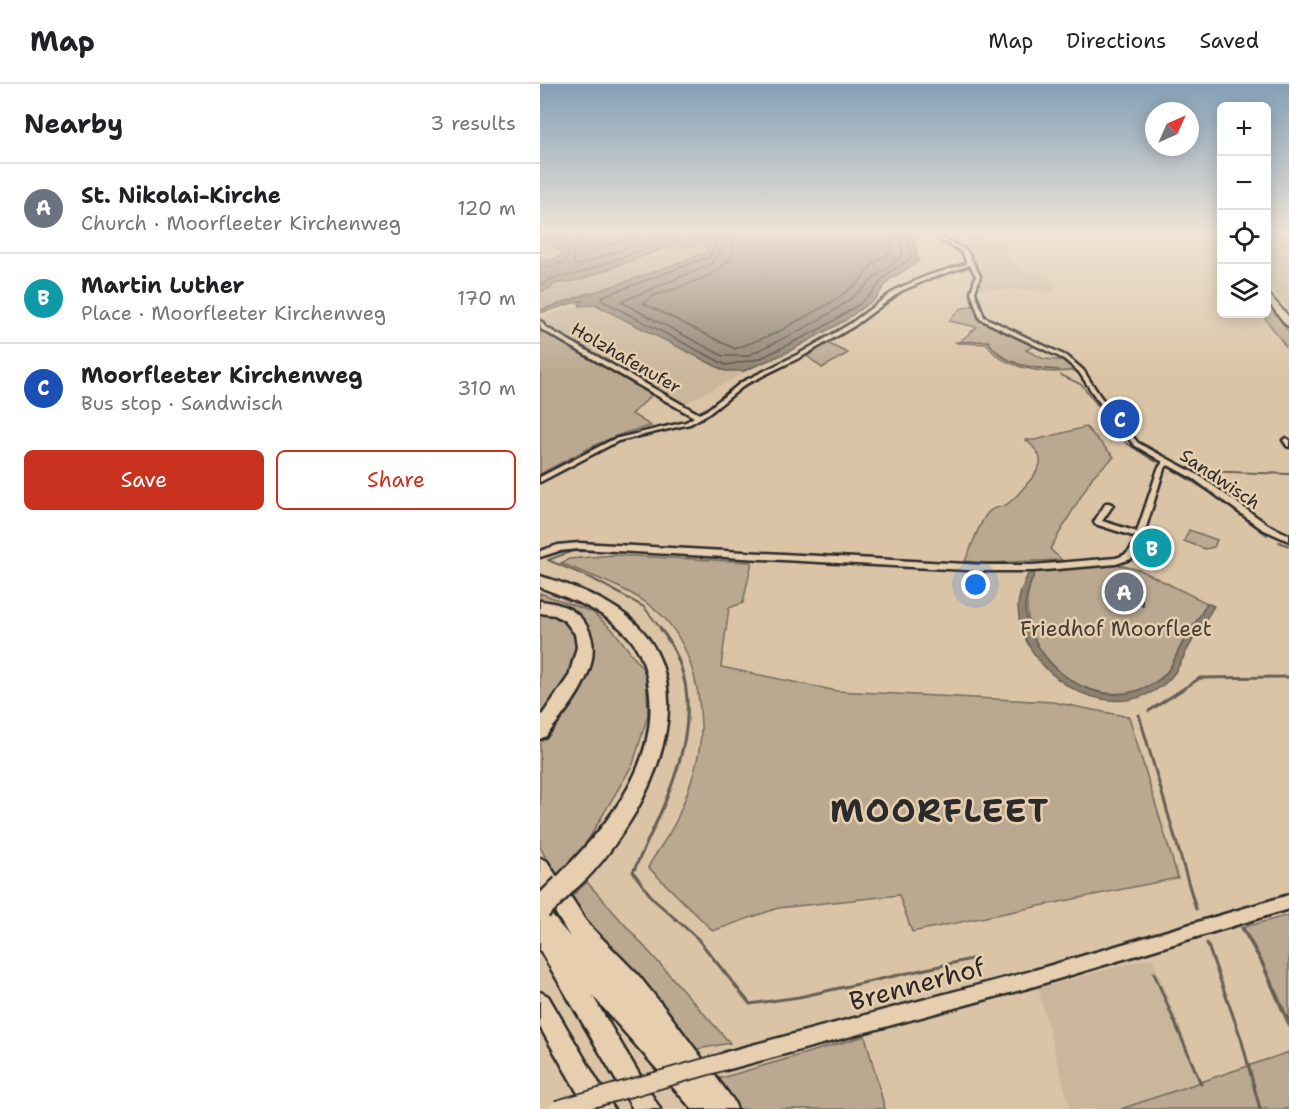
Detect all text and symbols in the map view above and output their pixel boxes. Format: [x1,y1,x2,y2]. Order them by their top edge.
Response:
text: Map [30,22,95,60]
text: Map [988,27,1033,55]
text: Directions [1066,27,1166,55]
text: Saved [1199,27,1259,55]
north arrow [1145,102,1199,156]
map controls [1217,102,1271,318]
button: + [1217,102,1271,156]
text: Nearby [24,106,123,141]
text: 3 results [430,110,516,136]
button: − [1217,156,1271,210]
text: St. Nikolai-Kirche [81,181,281,210]
text: A [36,195,51,221]
text: 120 m [457,195,516,221]
text: Church · Moorfleeter Kirchenweg [81,210,401,236]
button: locate [1217,210,1271,264]
button: layers [1217,264,1271,318]
text: Martin Luther [81,271,244,300]
text: B [37,285,50,311]
text: 170 m [457,285,516,311]
text: Place · Moorfleeter Kirchenweg [81,300,386,326]
street label: Holzhafenufer [567,317,685,399]
text: Moorfleeter Kirchenweg [81,361,363,390]
text: C [37,375,50,401]
text: 310 m [457,375,516,401]
text: Bus stop · Sandwisch [81,390,283,416]
pin: C [1100,396,1140,442]
street label: Sandwisch [1175,443,1265,515]
button: Save [24,450,264,510]
button: Share [276,450,516,510]
pin: B [1132,526,1172,570]
your location [961,570,990,599]
pin: A [1104,570,1144,614]
park label: Friedhof Moorfleet [1020,615,1212,643]
district label: MOORFLEET [830,788,1050,833]
street label: Brennerhof [845,949,989,1018]

